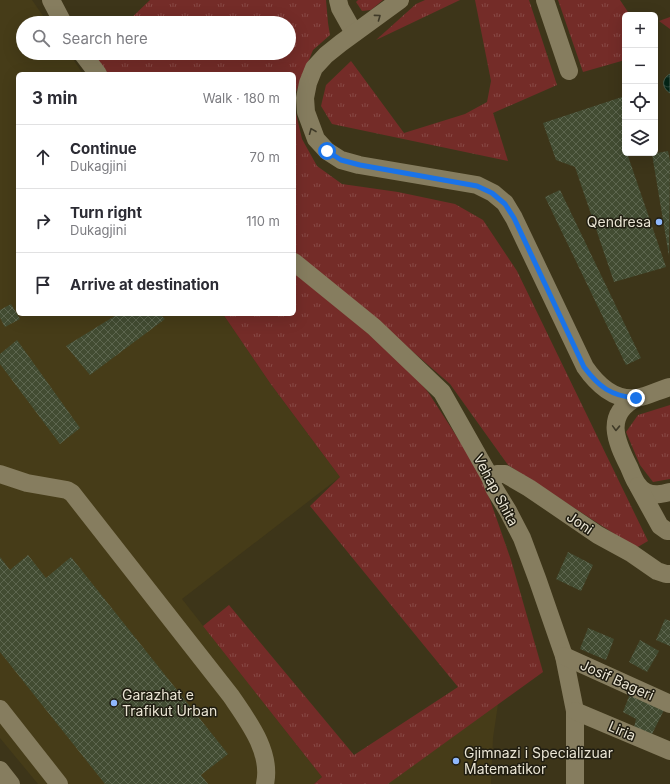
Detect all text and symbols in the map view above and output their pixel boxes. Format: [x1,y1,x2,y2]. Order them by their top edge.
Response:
map controls [622,12,658,156]
button: + [622,12,658,48]
one-way arrow [373,15,380,22]
search box [16,16,296,60]
icon: search [30,27,52,49]
text: Search here [62,29,148,48]
button: − [622,48,658,84]
button: locate [622,84,658,120]
text: 3 min [32,88,78,108]
text: Walk · 180 m [203,90,280,106]
button: layers [622,120,658,156]
one-way arrow [309,127,317,134]
text: Continue [70,139,137,158]
route start [318,142,336,160]
icon: ahead [32,146,54,168]
text: 70 m [250,149,280,165]
text: Dukagjini [70,158,127,174]
text: Turn right [70,203,142,222]
icon: right [32,210,54,232]
text: 110 m [246,213,280,229]
place label: Qendresa [587,213,651,230]
marker: Qendresa [654,217,664,227]
text: Dukagjini [70,222,127,238]
icon: arrive [32,274,54,296]
text: Arrive at destination [70,275,219,294]
route end [627,389,645,407]
one-way arrow [612,425,620,431]
street label: Vehap Shita [470,451,522,529]
street label: Joni [564,508,597,537]
street label: Josif Bageri [578,656,657,703]
place label: Garazhat e Trafikut Urban [122,686,217,719]
marker: Garazhat e Trafikut Urban [109,698,119,708]
street label: Liria [606,717,638,744]
place label: Gjimnazi i Specializuar Matematikor [464,744,613,777]
marker: Gjimnazi i Specializuar Matematikor [451,756,461,766]

